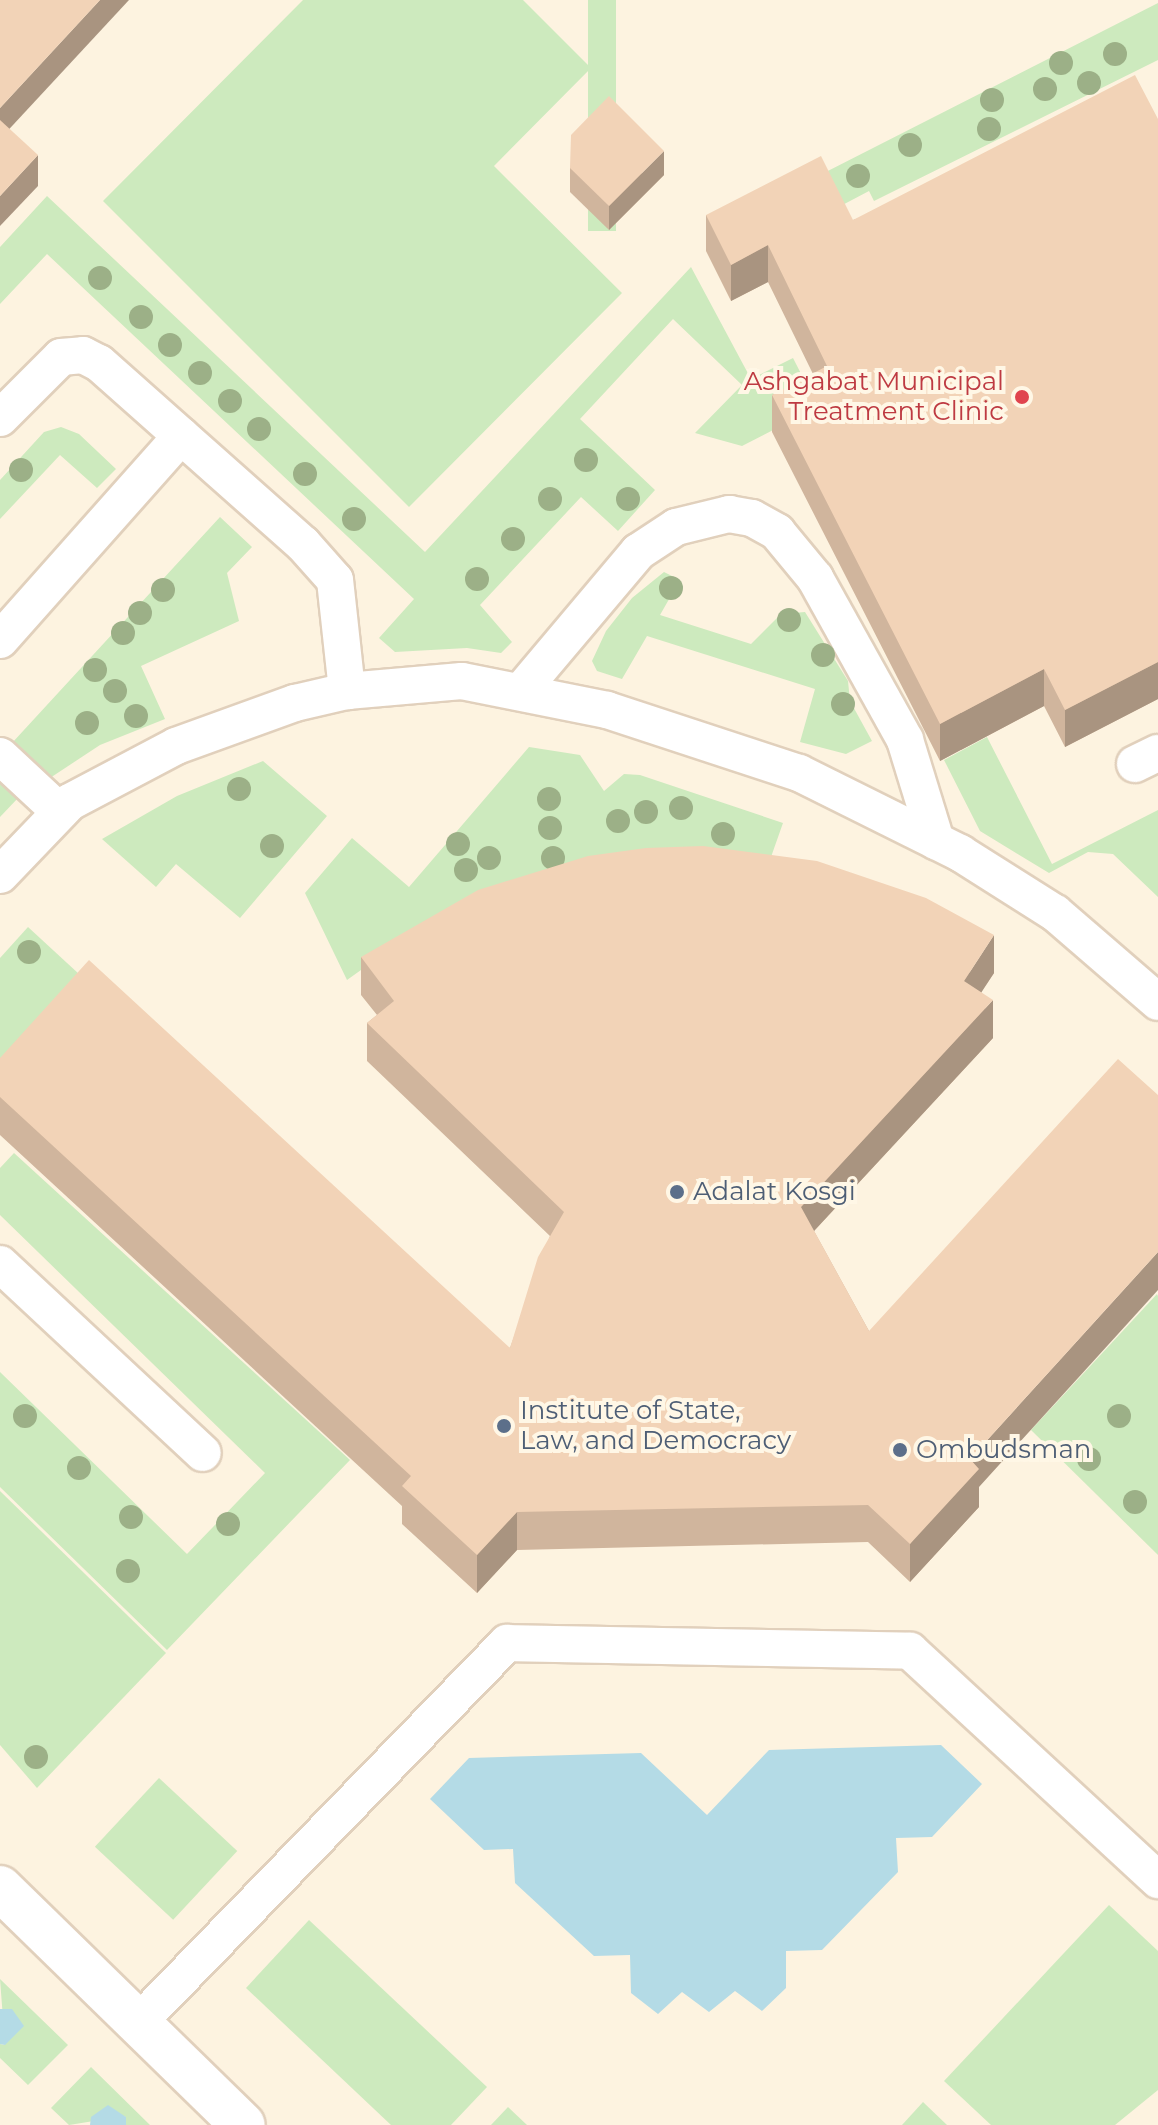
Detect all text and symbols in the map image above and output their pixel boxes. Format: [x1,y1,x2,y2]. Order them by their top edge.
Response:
place label: Ashgabat Municipal Treatment Clinic [744,366,1004,428]
marker: Ashgabat Municipal Treatment Clinic [1011,386,1033,408]
place label: Adalat Kosgi [693,1176,856,1208]
marker: Adalat Kosgi [668,1183,686,1201]
place label: Institute of State, Law, and Democracy [520,1395,791,1456]
marker: Institute of State, Law, and Democracy [495,1417,513,1435]
place label: Ombudsman [916,1434,1091,1466]
marker: Ombudsman [891,1441,909,1459]

